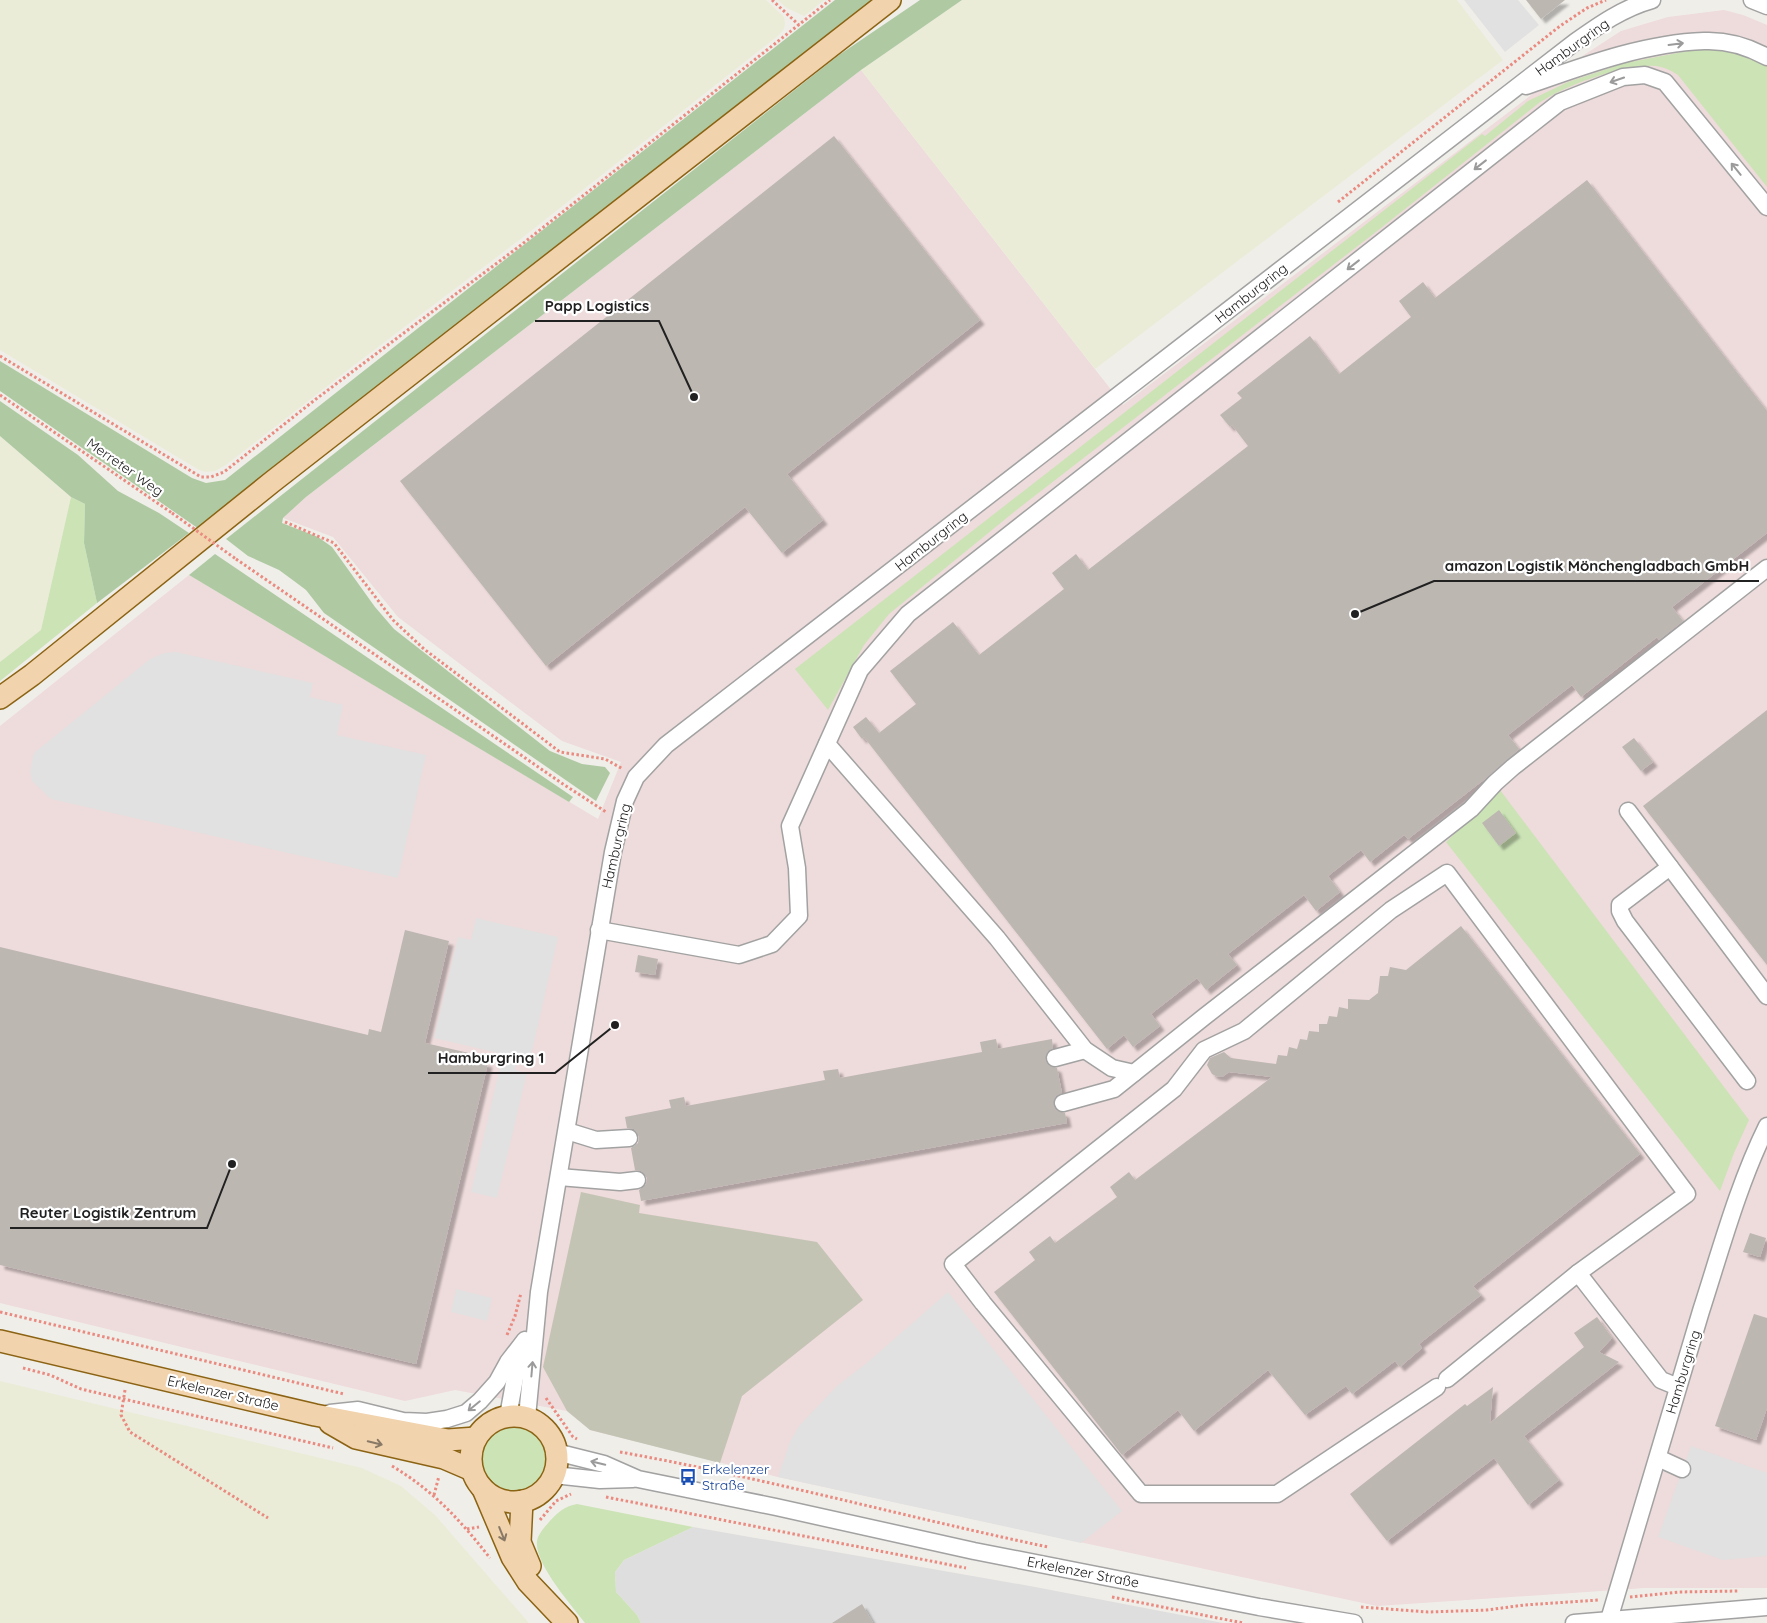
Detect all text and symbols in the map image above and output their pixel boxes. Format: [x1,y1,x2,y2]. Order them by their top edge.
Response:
street label: Hamburgring [1532,14,1612,80]
one-way arrow [1668,39,1684,49]
one-way arrow [1610,76,1625,85]
one-way arrow [1474,159,1487,170]
one-way arrow [1731,163,1742,176]
street label: Hamburgring [1211,259,1291,327]
one-way arrow [1346,259,1359,270]
callout: Papp Logistics [535,291,659,321]
text: Papp Logistics [545,296,649,315]
street label: Merreter Weg [83,434,167,500]
street label: Hamburgring [891,507,971,575]
callout: amazon Logistik Mönchengladbach GmbH [1434,551,1759,581]
text: amazon Logistik Mönchengladbach GmbH [1445,556,1749,575]
street label: Hamburgring [597,802,635,890]
callout: Hamburgring 1 [428,1043,555,1073]
text: Hamburgring 1 [438,1048,544,1067]
callout: Reuter Logistik Zentrum [10,1198,207,1228]
text: Reuter Logistik Zentrum [20,1203,196,1222]
street label: Hamburgring [1662,1328,1704,1416]
one-way arrow [527,1361,536,1377]
street label: Erkelenzer Straße [165,1371,281,1415]
one-way arrow [467,1401,481,1411]
one-way arrow [366,1439,382,1448]
one-way arrow [590,1458,606,1467]
place label: Erkelenzer Straße [702,1460,770,1494]
bus stop icon: Erkelenzer Straße [678,1467,698,1487]
one-way arrow [498,1526,508,1541]
street label: Erkelenzer Straße [1025,1552,1141,1592]

